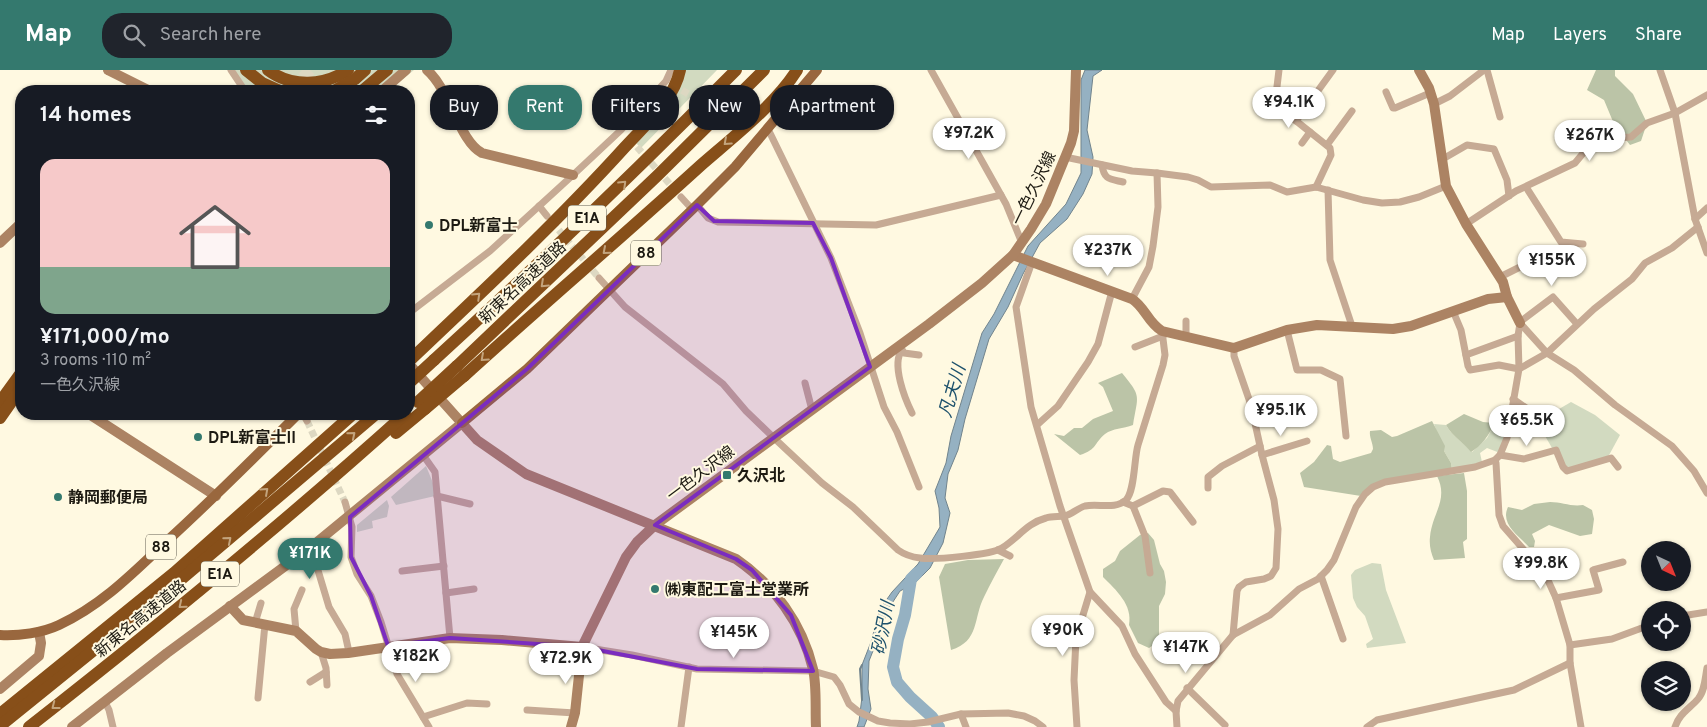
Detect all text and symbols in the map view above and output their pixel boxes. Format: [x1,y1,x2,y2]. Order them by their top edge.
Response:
search box [102,13,452,58]
text: Map [25,20,72,50]
icon: search [120,21,148,49]
text: Search here [160,23,261,47]
text: Map [1491,24,1525,47]
text: Layers [1553,24,1607,47]
text: Share [1635,24,1682,47]
chip: Buy [430,85,498,130]
chip: Rent [508,85,582,130]
chip: Filters [592,85,679,130]
chip: New [689,85,760,130]
chip: Apartment [770,85,894,130]
pin: ¥94.1K [1248,87,1330,129]
text: ¥94.1K [1263,93,1315,113]
icon: filters [362,101,390,129]
text: 14 homes [40,102,132,129]
pin: ¥97.2K [928,118,1010,160]
pin: ¥267K [1555,119,1625,162]
text: ¥97.2K [944,124,994,144]
text: ¥267K [1565,126,1615,146]
one-way arrow [723,137,732,146]
street label: 一色久沢線 [1008,149,1061,229]
one-way arrow [617,181,626,190]
icon: home [170,192,260,282]
road number: E1A [568,206,606,230]
place label: DPL新富士 [439,217,518,237]
marker: DPL新富士 [423,219,435,231]
pin: ¥237K [1073,234,1143,277]
street label: 新東名高速道路 [476,238,571,329]
road number: 88 [631,240,661,266]
text: ¥237K [1084,241,1132,261]
pin: ¥155K [1517,244,1587,287]
one-way arrow [602,245,611,254]
text: ¥155K [1529,251,1576,271]
one-way arrow [541,278,550,287]
one-way arrow [471,293,480,302]
text: ¥171,000/mo [40,324,170,351]
text: 3 rooms · 110 m² [40,351,151,371]
one-way arrow [480,352,489,361]
water label: 凡夫川 [935,360,972,421]
text: 一色久沢線 [40,376,120,396]
pin: ¥95.1K [1240,394,1322,437]
text: ¥95.1K [1256,401,1306,421]
pin: ¥65.5K [1486,404,1568,447]
text: ¥65.5K [1500,411,1554,431]
place label: DPL新富士II [208,429,296,449]
marker: DPL新富士II [192,431,204,443]
one-way arrow [346,432,355,441]
street label: 一色久沢線 [663,443,739,507]
place label: 久沢北 [737,467,785,487]
marker: 久沢北 [721,469,733,481]
one-way arrow [260,488,269,497]
place label: 静岡郵便局 [68,489,148,509]
marker: 静岡郵便局 [52,491,64,503]
road number: 88 [146,534,176,560]
one-way arrow [222,537,231,546]
pin: ¥171K [275,538,345,580]
north arrow [1641,541,1691,591]
map controls [1641,541,1691,711]
text: ¥171K [289,544,331,564]
pin: ¥99.8K [1500,548,1582,590]
text: ¥99.8K [1514,554,1568,574]
road number: E1A [201,562,239,586]
street label: 新東名高速道路 [91,577,191,663]
place label: ㈱東配工富士営業所 [665,581,809,601]
marker: ㈱東配工富士営業所 [649,583,661,595]
water label: 砂沢川 [868,598,901,657]
one-way arrow [179,599,188,607]
button: locate [1641,601,1691,651]
pin: ¥90K [1033,614,1093,657]
pin: ¥145K [699,616,769,659]
text: ¥90K [1042,621,1084,641]
text: ¥145K [710,623,758,643]
pin: ¥147K [1151,632,1221,674]
text: ¥147K [1163,638,1209,658]
pin: ¥182K [381,640,451,683]
pin: ¥72.9K [525,642,607,685]
text: ¥182K [393,647,439,667]
text: ¥72.9K [540,649,592,669]
button: layers [1641,661,1691,711]
one-way arrow [52,701,61,709]

